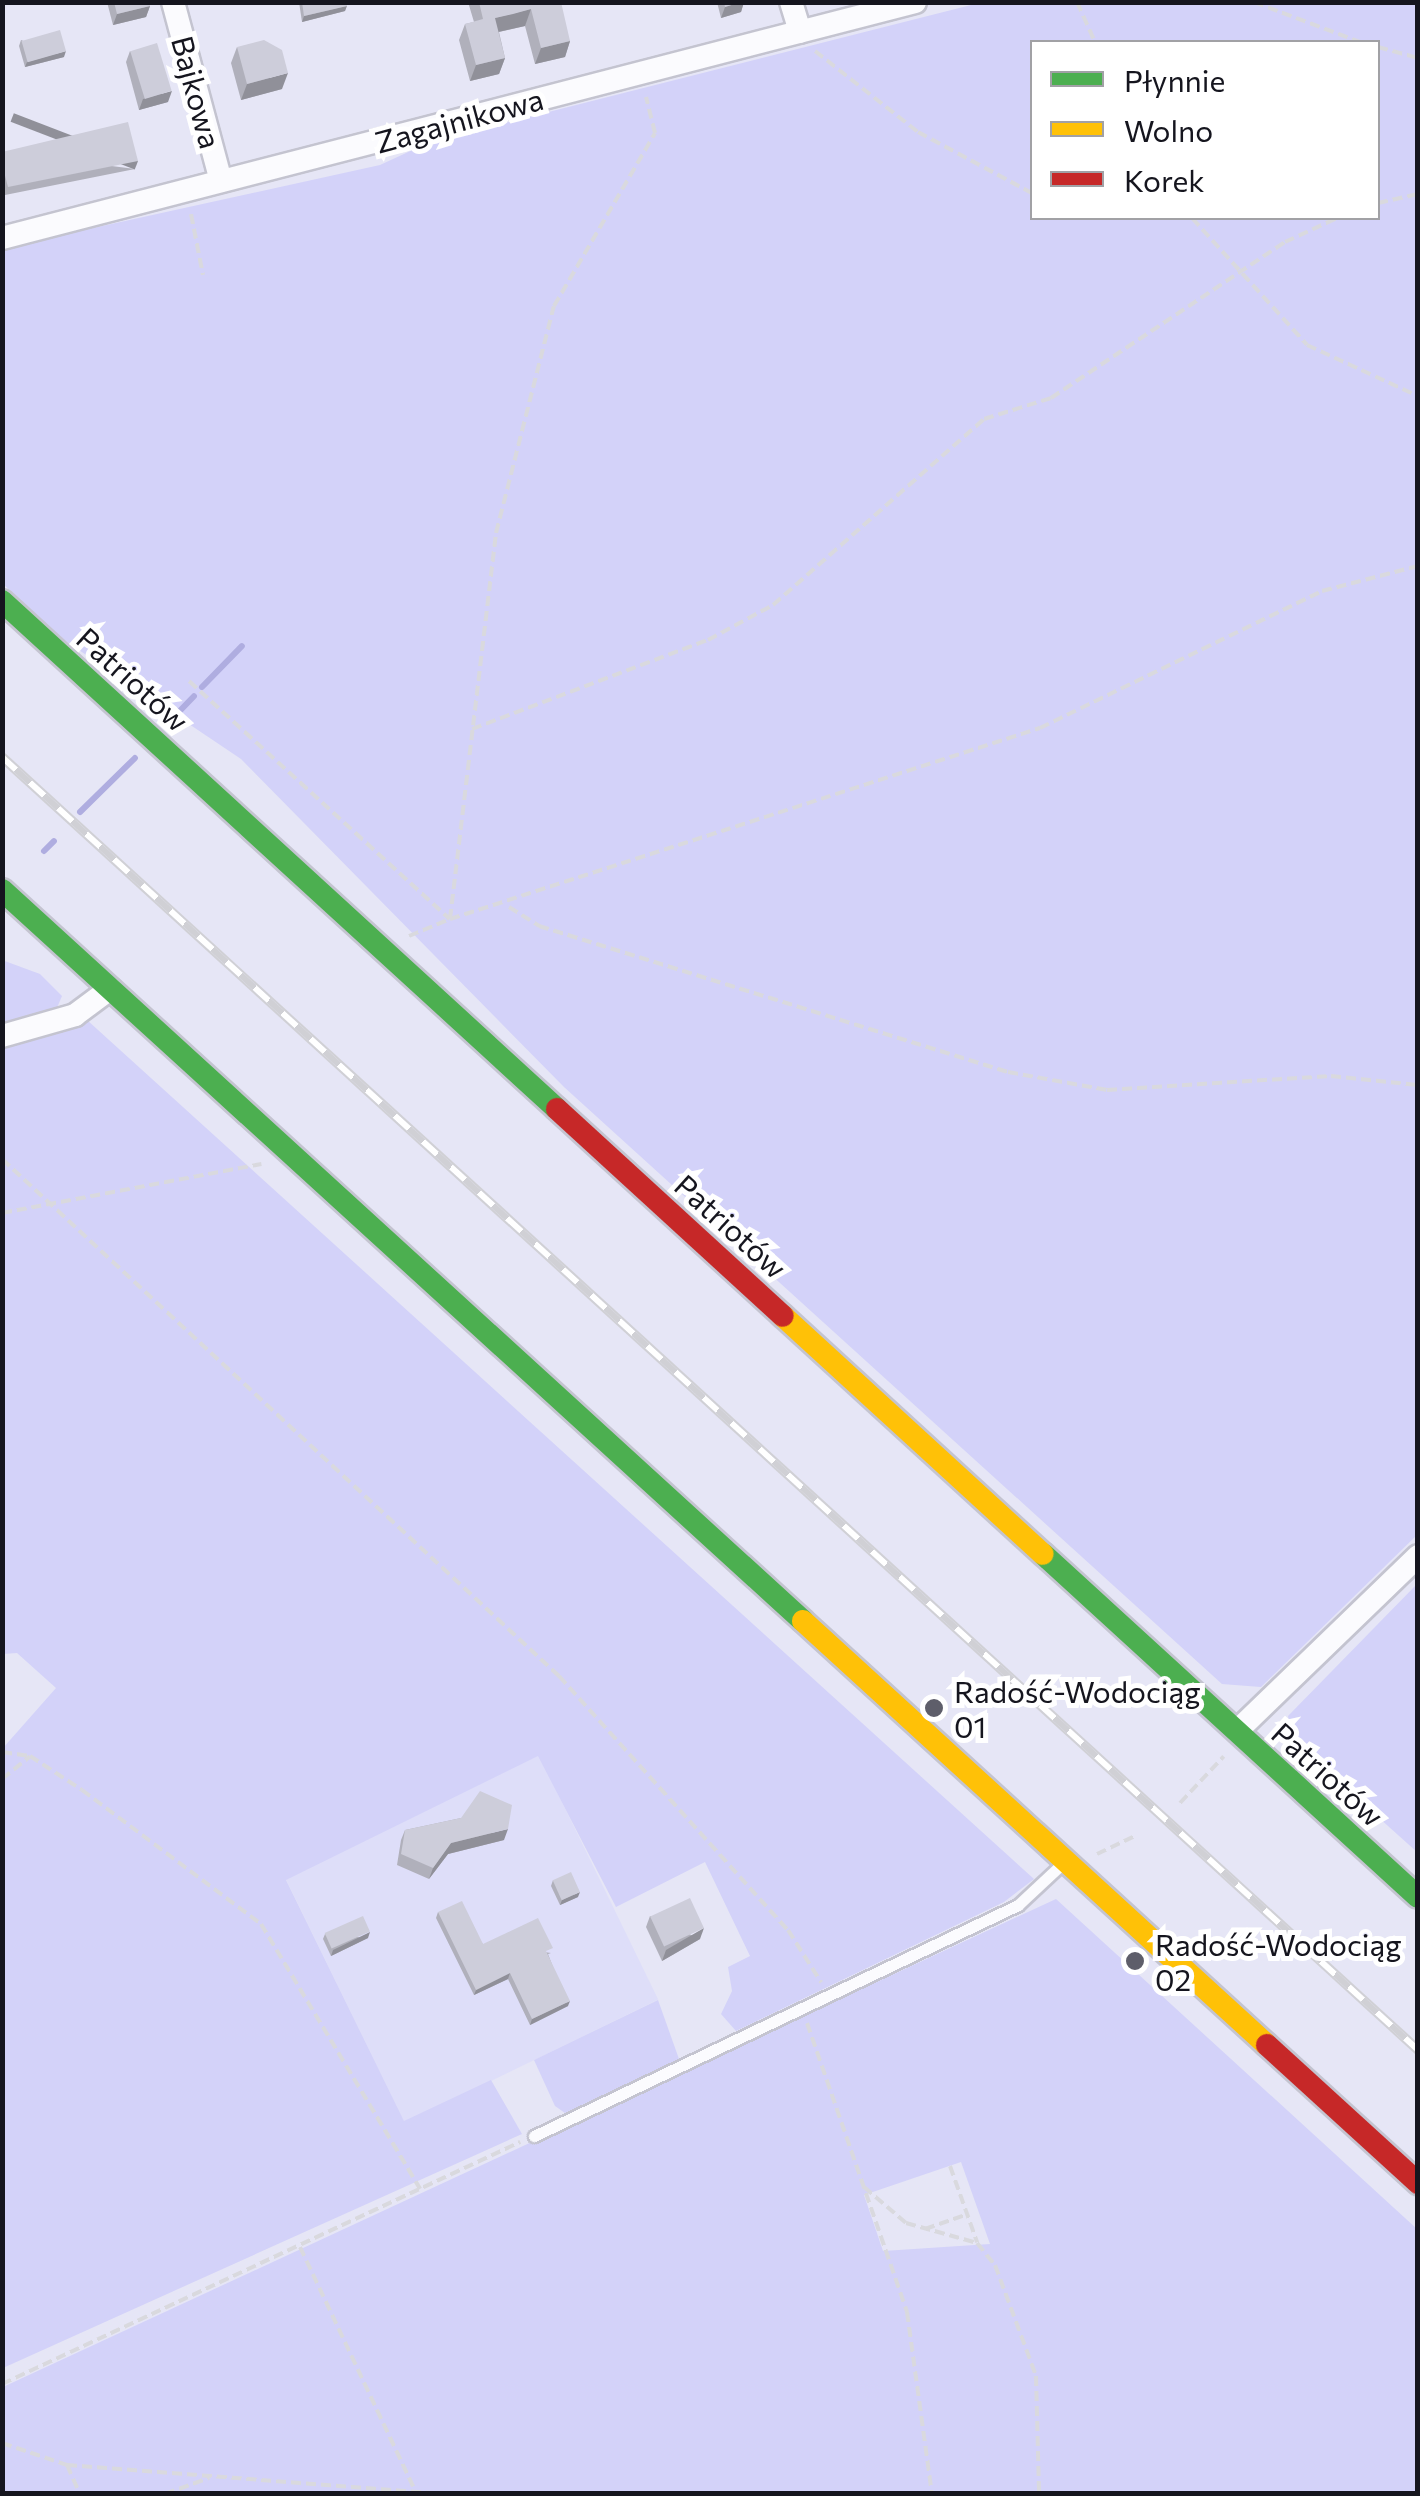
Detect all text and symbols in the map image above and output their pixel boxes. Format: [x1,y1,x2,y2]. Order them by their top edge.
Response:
street label: Bajkowa [165,32,229,152]
legend [1030,40,1380,220]
text: Płynnie [1124,61,1225,98]
street label: Zagajnikowa [371,80,547,160]
text: Wolno [1124,111,1213,148]
text: Korek [1124,161,1205,198]
street label: Patriotów [70,620,196,738]
street label: Patriotów [668,1167,794,1285]
place label: Radość-Wodociąg 01 [954,1673,1200,1744]
marker: Radość-Wodociąg 01 [923,1697,945,1719]
street label: Patriotów [1265,1715,1391,1833]
place label: Radość-Wodociąg 02 [1155,1926,1401,1996]
marker: Radość-Wodociąg 02 [1124,1950,1146,1972]

